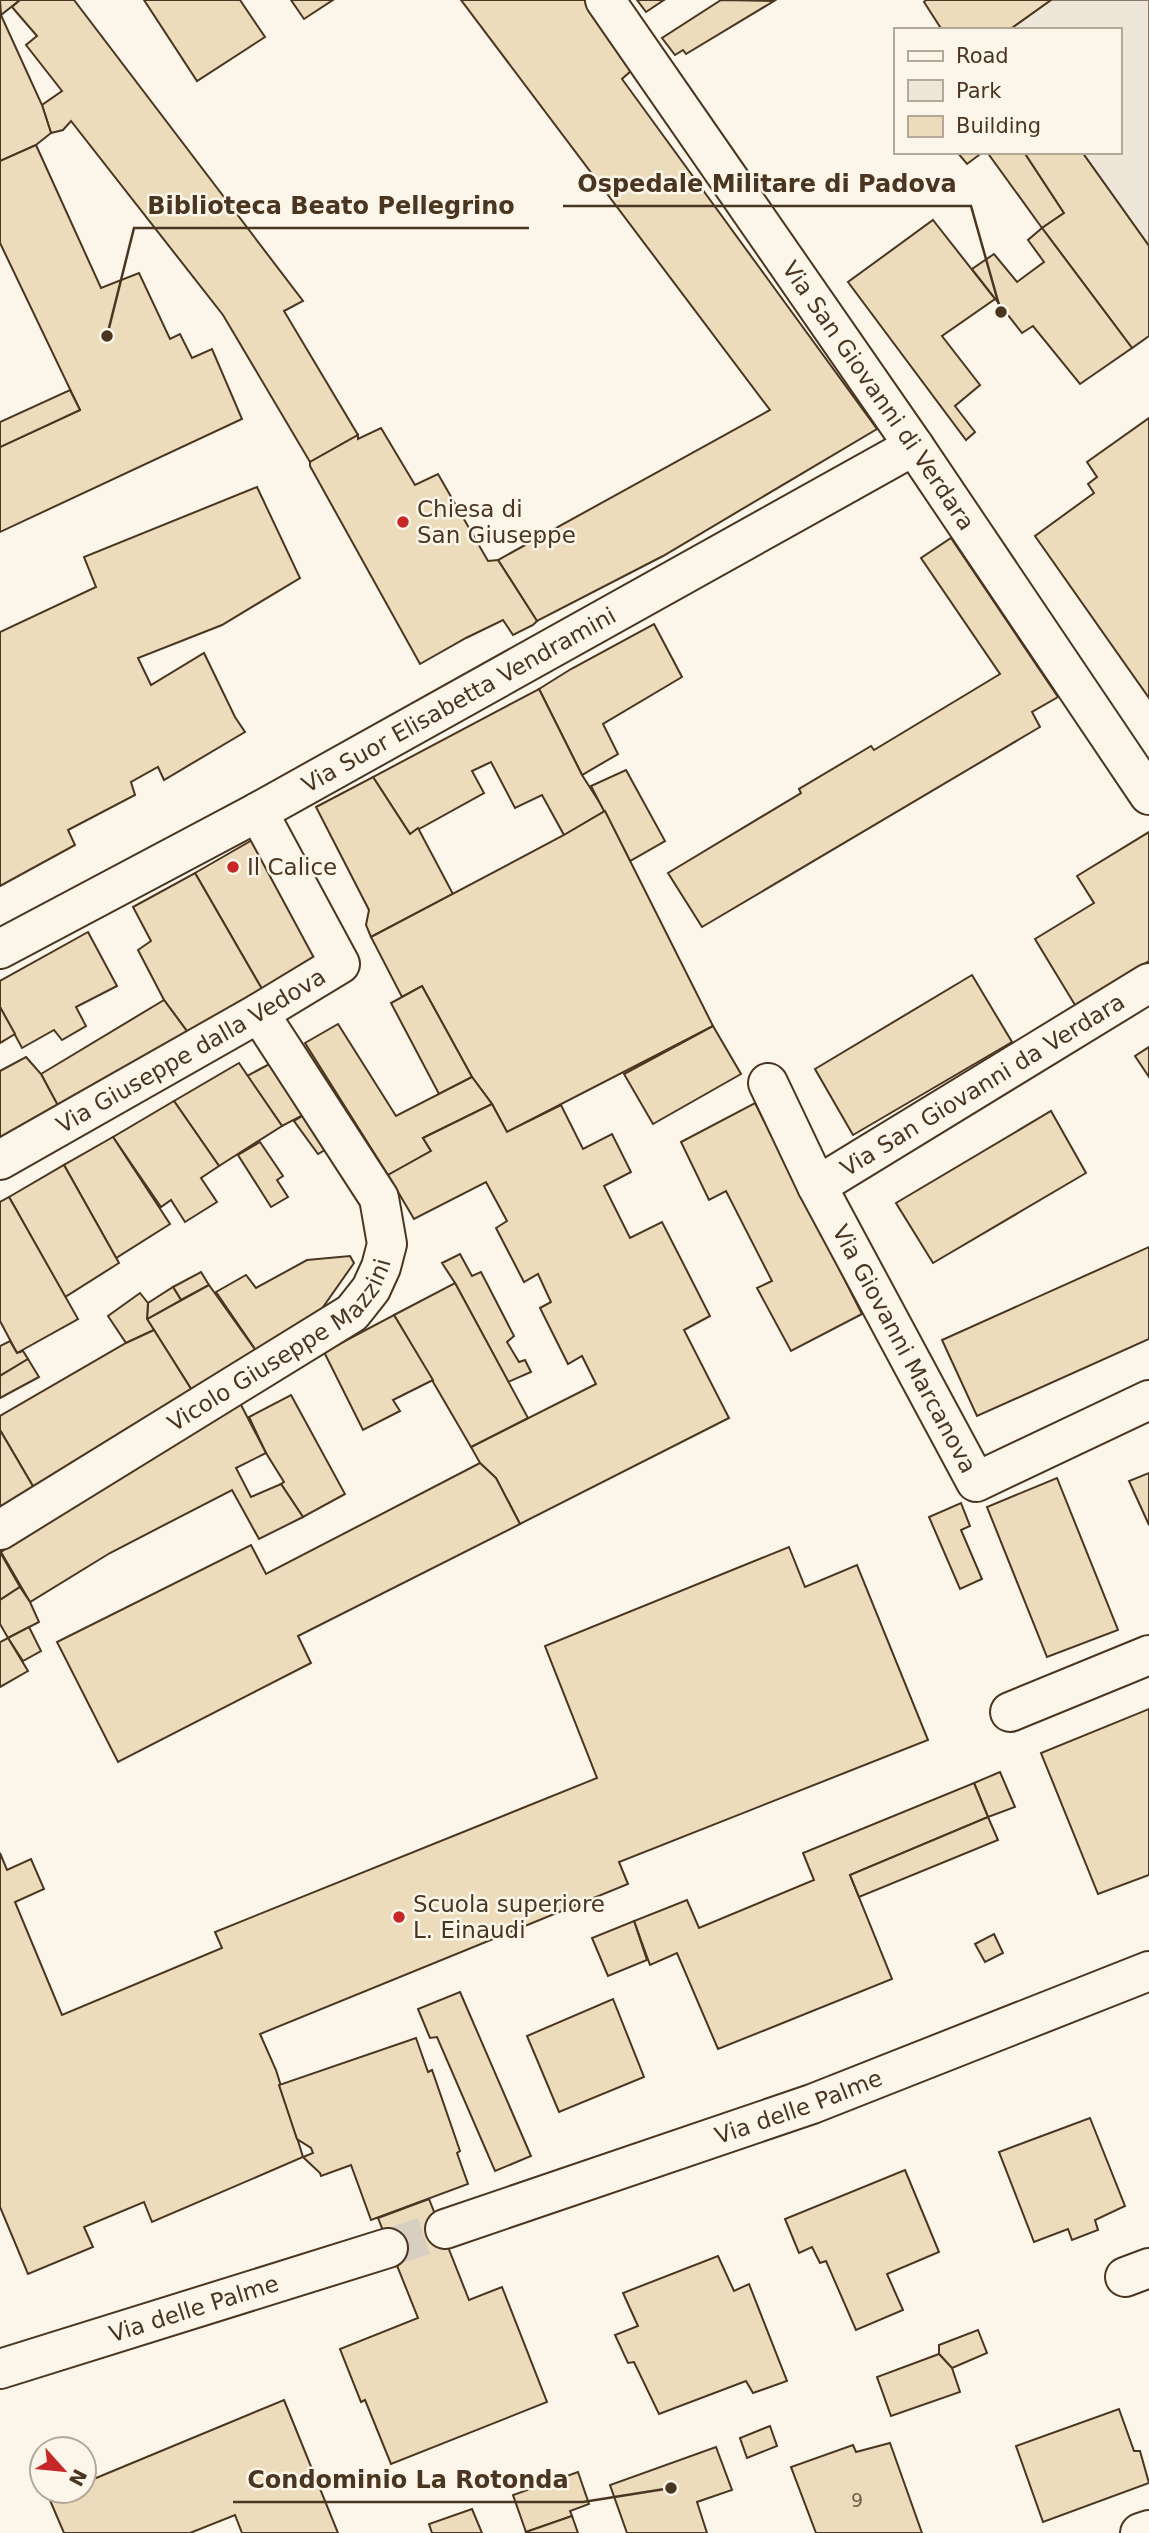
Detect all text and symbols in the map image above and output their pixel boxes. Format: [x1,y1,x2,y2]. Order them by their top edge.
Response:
legend [894,28,1121,154]
text: Road [956,44,1009,68]
text: Park [956,79,1002,103]
text: Building [956,114,1041,138]
callout: Ospedale Militare di Padova [563,161,971,206]
text: Ospedale Militare di Padova [577,170,957,198]
callout: Biblioteca Beato Pellegrino [134,183,529,228]
text: Biblioteca Beato Pellegrino [147,192,515,220]
street label: Via San Giovanni di Verdara [777,256,980,535]
place label: Chiesa di San Giuseppe [417,496,576,548]
marker: Chiesa di San Giuseppe [395,514,411,530]
street label: Via Suor Elisabetta Vendramini [297,602,620,798]
place label: Il Calice [247,854,337,880]
marker: Il Calice [225,859,241,875]
street label: Via Giuseppe dalla Vedova [52,963,330,1138]
street label: Via San Giovanni da Verdara [836,988,1129,1181]
street label: Via Giovanni Marcanova [827,1220,982,1478]
street label: Vicolo Giuseppe Mazzini [163,1256,396,1436]
place label: Scuola superiore L. Einaudi [413,1891,605,1943]
marker: Scuola superiore L. Einaudi [391,1909,407,1925]
street label: Via delle Palme [712,2065,886,2149]
street label: Via delle Palme [106,2270,282,2347]
north arrow [28,2435,98,2505]
callout: Condominio La Rotonda [233,2457,583,2502]
text: N [65,2466,92,2490]
text: Condominio La Rotonda [247,2466,569,2494]
house number: 9 [851,2489,863,2511]

